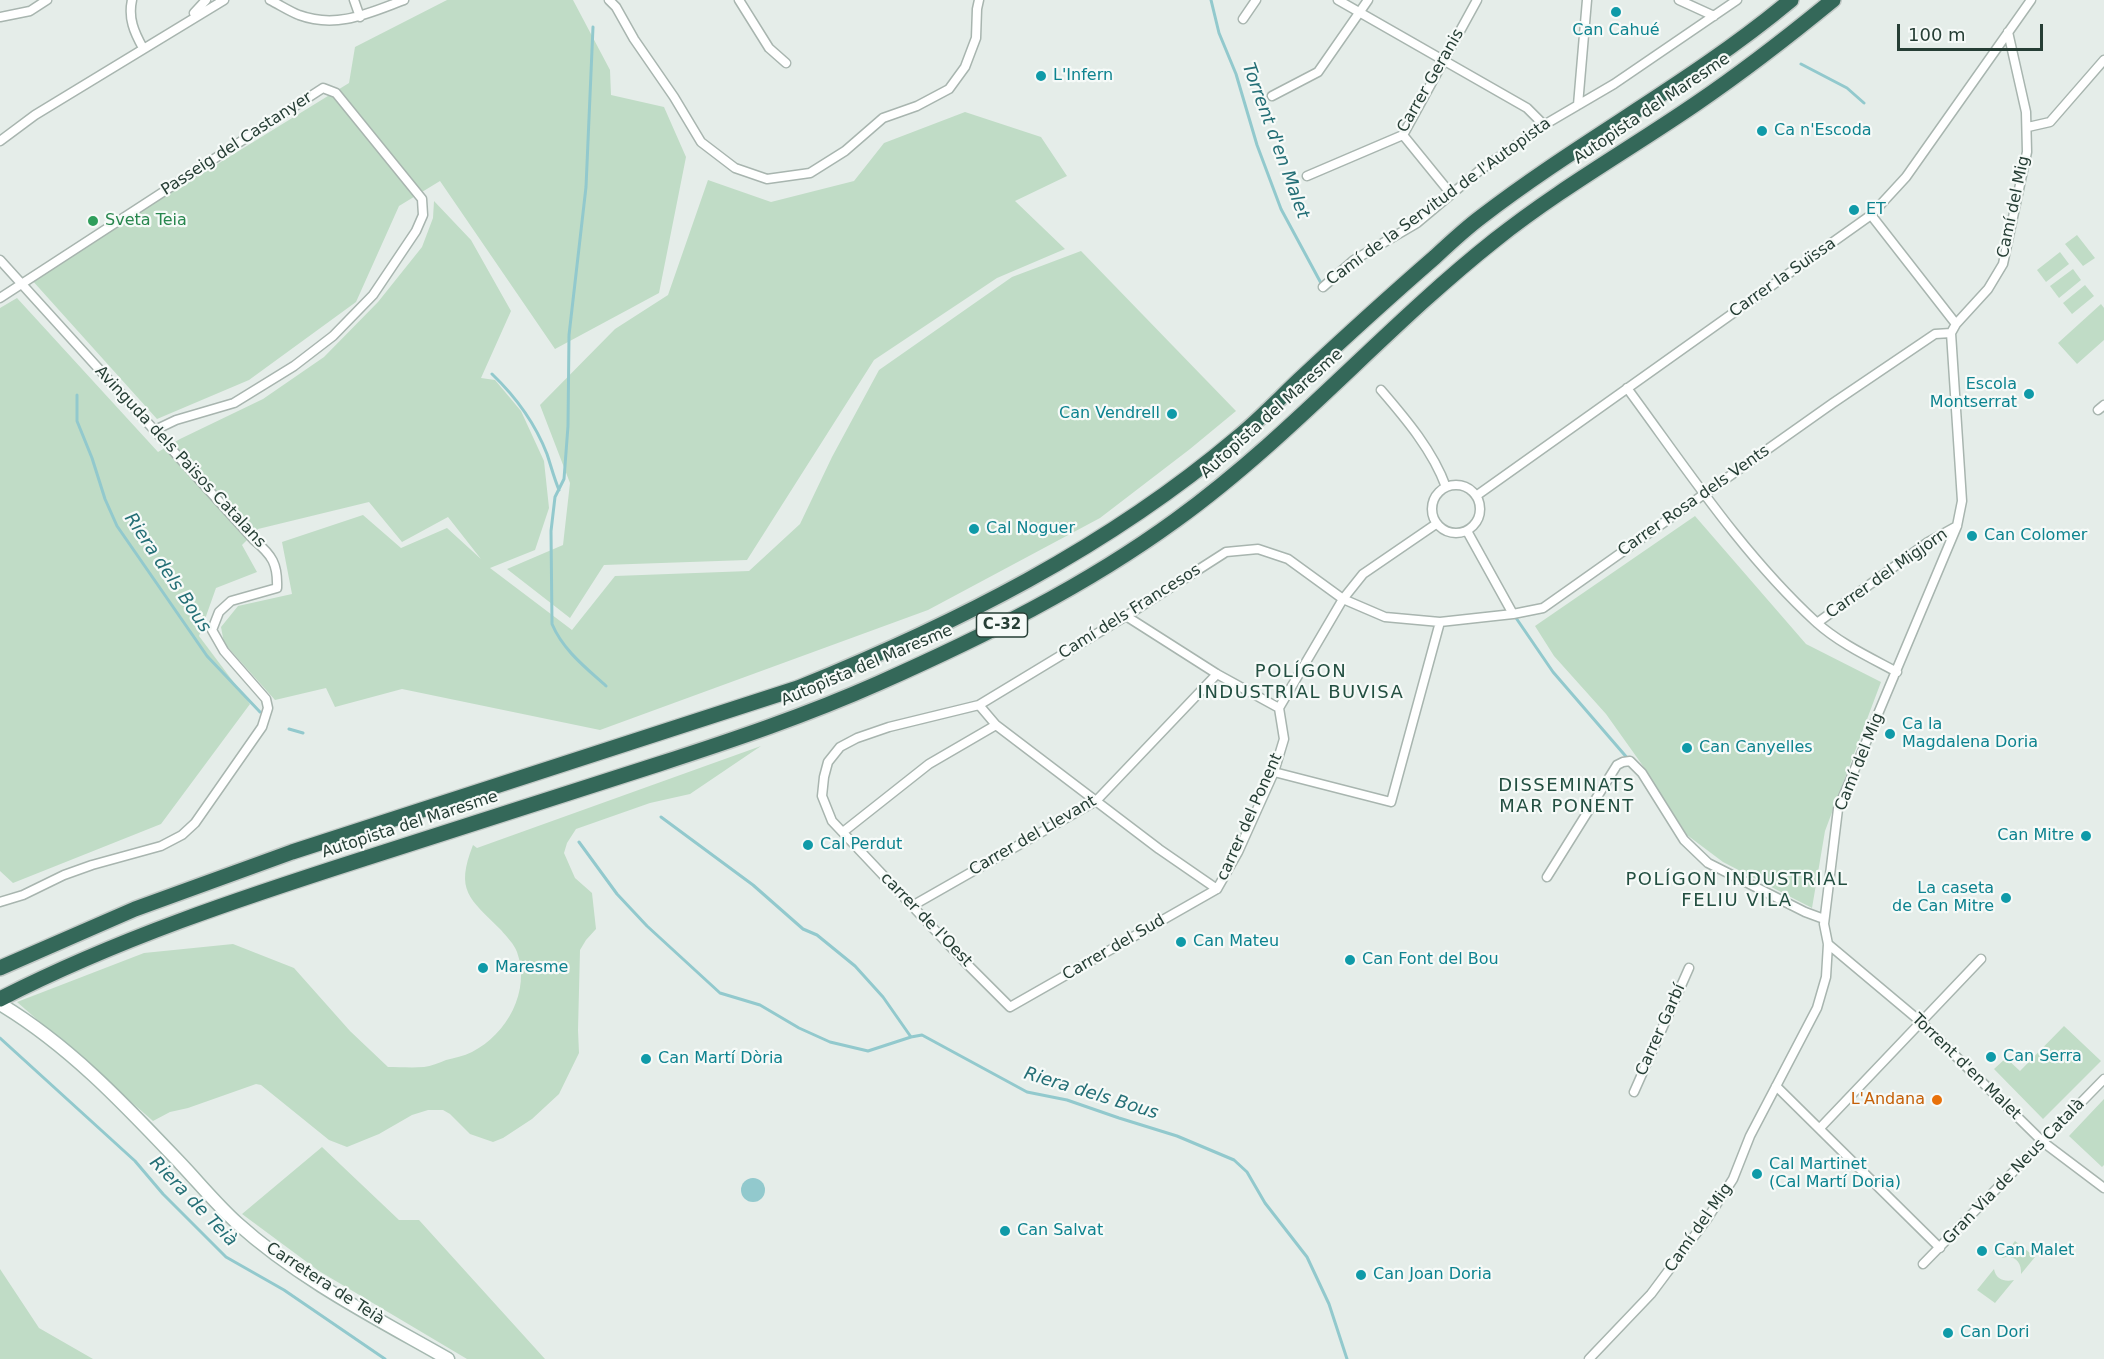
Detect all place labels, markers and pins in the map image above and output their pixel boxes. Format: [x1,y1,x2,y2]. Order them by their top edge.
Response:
marker: Can Cahué [1609,5,1623,19]
place label: Can Cahué [1572,21,1660,41]
place label: L'Infern [1053,66,1113,86]
marker: L'Infern [1034,69,1048,83]
place label: Ca n'Escoda [1774,121,1872,141]
marker: Ca n'Escoda [1755,124,1769,138]
place label: ET [1866,200,1886,220]
marker: ET [1847,203,1861,217]
place label: Sveta Teia [105,211,187,231]
marker: Sveta Teia [86,214,100,228]
place label: Escola Montserrat [1930,375,2017,413]
marker: Escola Montserrat [2022,387,2036,401]
place label: Can Vendrell [1059,404,1160,424]
marker: Can Vendrell [1165,407,1179,421]
place label: Cal Noguer [986,519,1075,539]
marker: Cal Noguer [967,522,981,536]
place label: Can Colomer [1984,526,2087,546]
marker: Can Colomer [1965,529,1979,543]
place label: Ca la Magdalena Doria [1902,715,2038,753]
marker: Ca la Magdalena Doria [1883,727,1897,741]
place label: Can Canyelles [1699,738,1813,758]
marker: Can Canyelles [1680,741,1694,755]
place label: Can Mitre [1997,826,2074,846]
marker: Can Mitre [2079,829,2093,843]
place label: Cal Perdut [820,835,902,855]
marker: Cal Perdut [801,838,815,852]
place label: La caseta de Can Mitre [1892,879,1994,917]
marker: La caseta de Can Mitre [1999,891,2013,905]
place label: Can Mateu [1193,932,1279,952]
marker: Can Mateu [1174,935,1188,949]
place label: Can Font del Bou [1362,950,1499,970]
marker: Can Font del Bou [1343,953,1357,967]
place label: Maresme [495,958,568,978]
marker: Maresme [476,961,490,975]
place label: Can Serra [2003,1047,2082,1067]
place label: Can Martí Dòria [658,1049,783,1069]
marker: Can Serra [1984,1050,1998,1064]
marker: Can Martí Dòria [639,1052,653,1066]
place label: L'Andana [1851,1090,1925,1110]
marker: L'Andana [1930,1093,1944,1107]
place label: Cal Martinet (Cal Martí Doria) [1769,1155,1901,1193]
marker: Cal Martinet (Cal Martí Doria) [1750,1167,1764,1181]
place label: Can Salvat [1017,1221,1103,1241]
marker: Can Salvat [998,1224,1012,1238]
place label: Can Malet [1994,1241,2074,1261]
marker: Can Malet [1975,1244,1989,1258]
place label: Can Joan Doria [1373,1265,1492,1285]
marker: Can Joan Doria [1354,1268,1368,1282]
place label: Can Dori [1960,1323,2029,1343]
marker: Can Dori [1941,1326,1955,1340]

